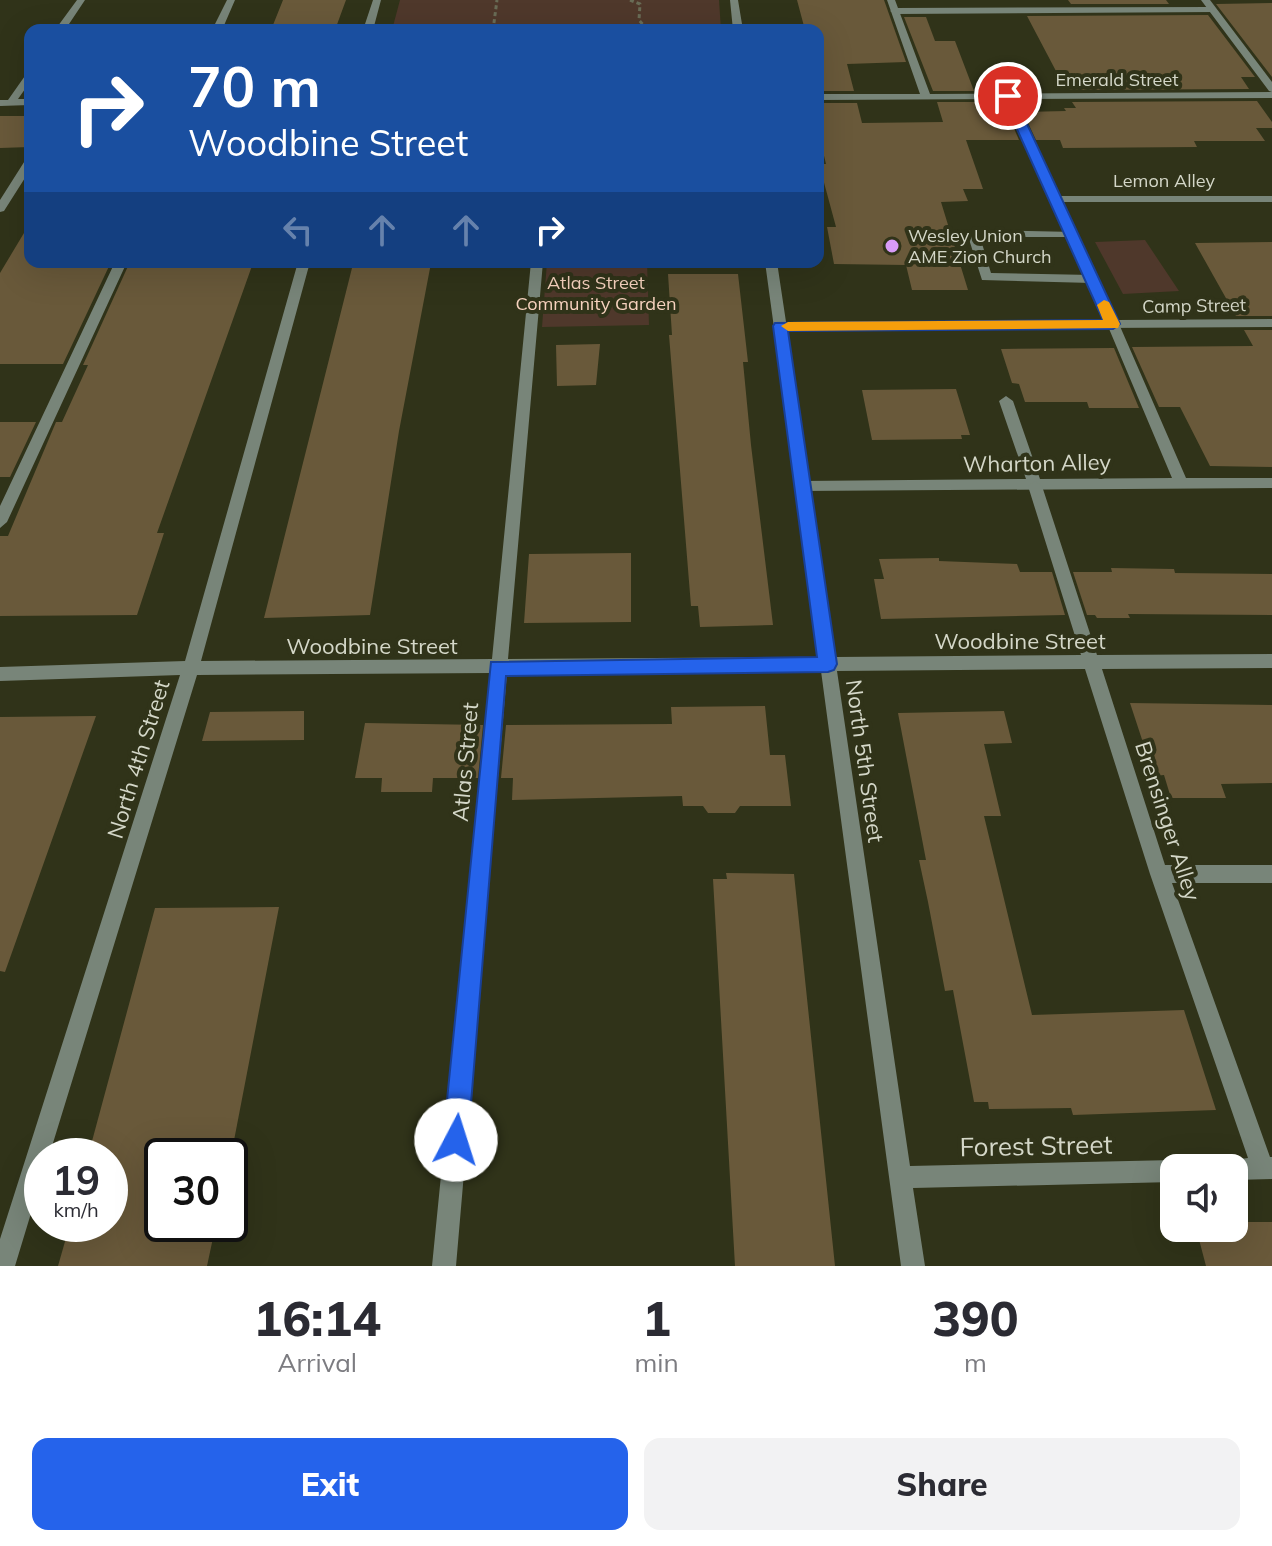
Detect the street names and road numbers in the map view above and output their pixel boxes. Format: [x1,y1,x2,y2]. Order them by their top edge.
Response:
street label: Emerald Street [1056,68,1178,91]
street label: Lemon Alley [1113,169,1215,192]
street label: Camp Street [1142,293,1246,318]
street label: Wharton Alley [963,448,1112,478]
street label: Woodbine Street [934,627,1106,655]
street label: Woodbine Street [286,632,458,660]
street label: North 4th Street [101,676,175,842]
street label: North 5th Street [840,678,890,845]
street label: Atlas Street [446,701,484,823]
street label: Brensinger Alley [1129,738,1207,904]
street label: Forest Street [959,1128,1113,1163]

